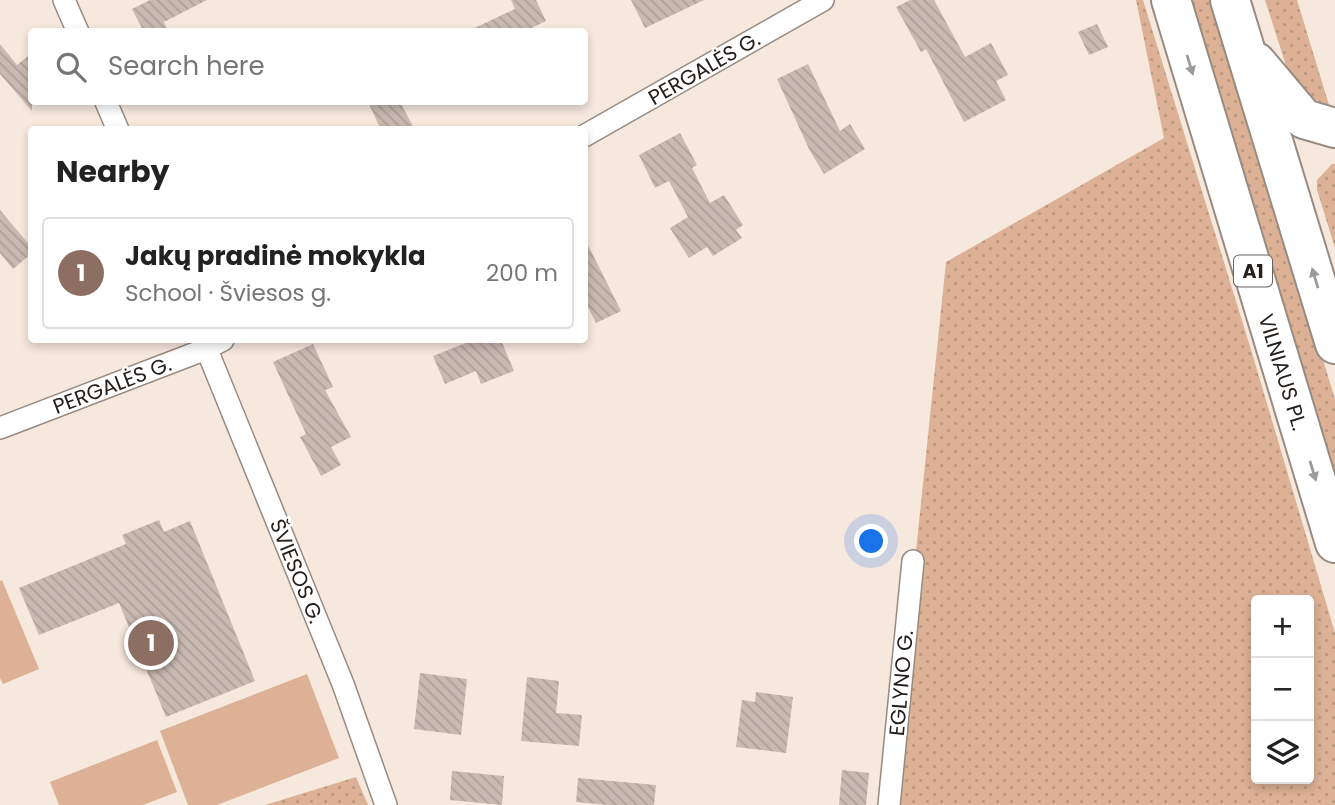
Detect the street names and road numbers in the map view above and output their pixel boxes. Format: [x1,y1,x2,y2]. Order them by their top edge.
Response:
street label: PERGALĖS G. [643,24,765,112]
road number: A1 [1234,256,1272,286]
street label: VILNIAUS PL. [1252,310,1314,434]
street label: PERGALĖS G. [49,349,175,421]
street label: ŠVIESOS G. [263,515,331,627]
street label: EGLYNO G. [882,629,920,737]

